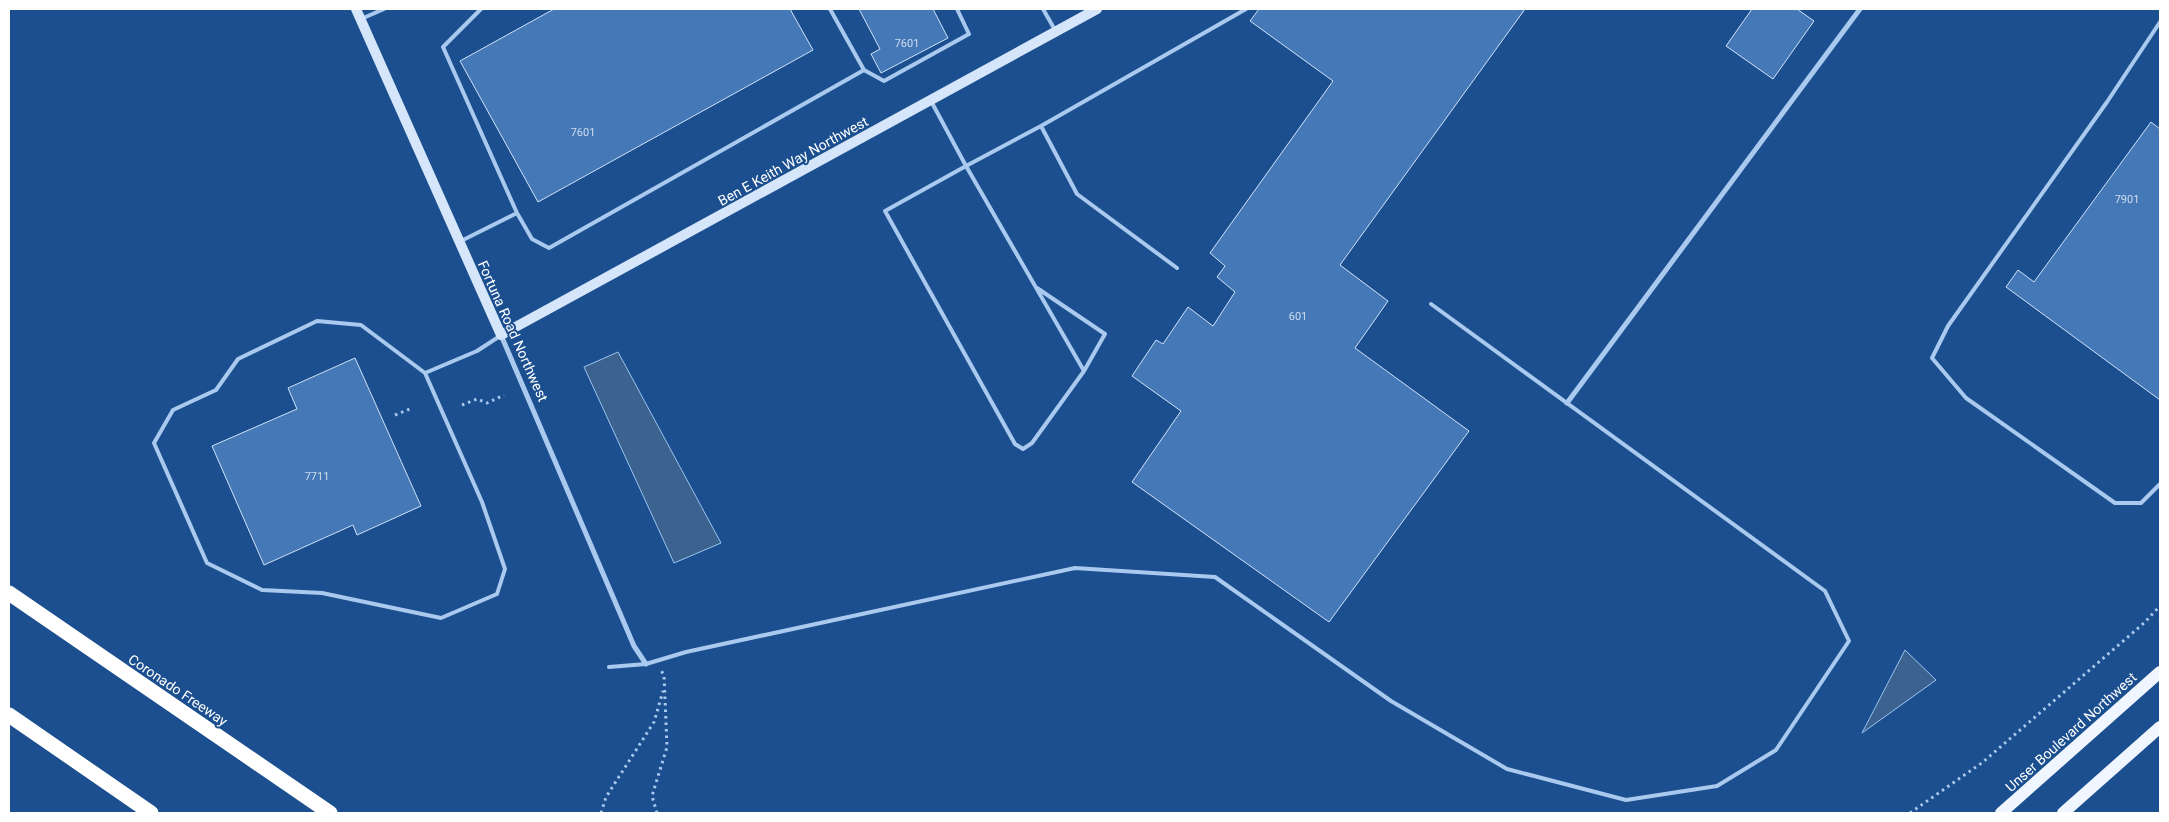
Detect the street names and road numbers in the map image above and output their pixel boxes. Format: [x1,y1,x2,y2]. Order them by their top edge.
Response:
street label: Ben E Keith Way Northwest [715,113,871,209]
street label: Fortuna Road Northwest [475,258,551,404]
street label: Coronado Freeway [125,651,231,729]
street label: Unser Boulevard Northwest [2002,669,2140,795]

